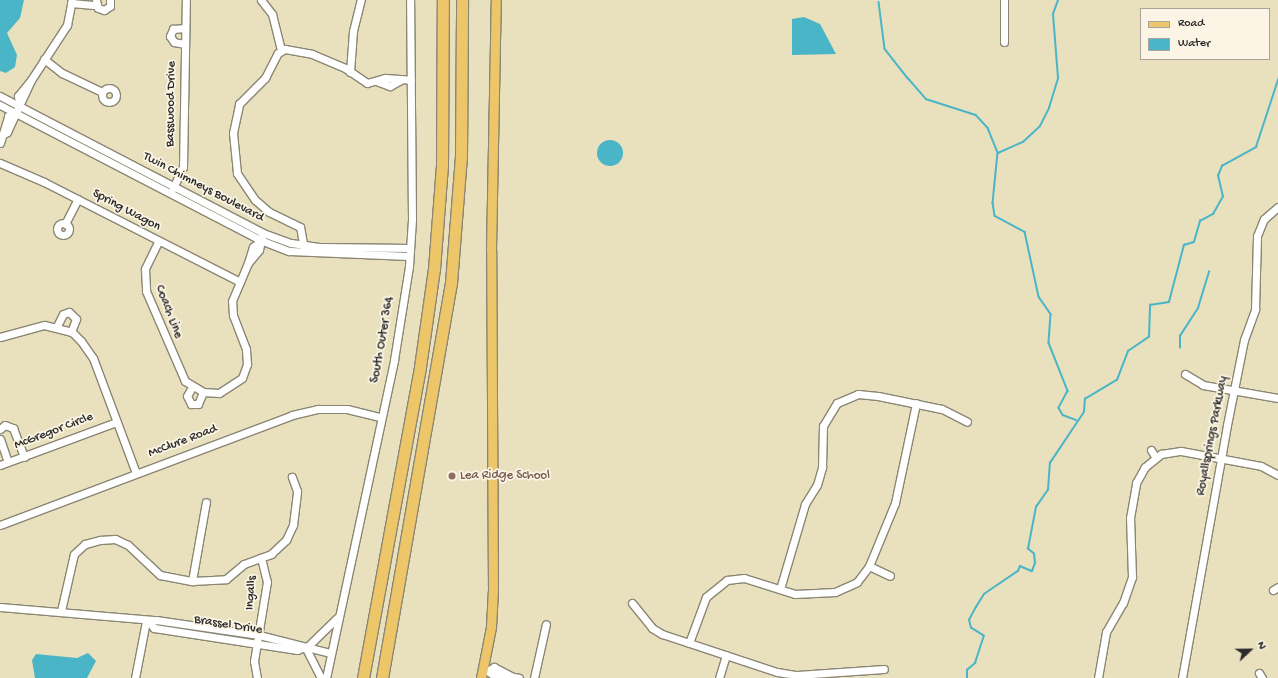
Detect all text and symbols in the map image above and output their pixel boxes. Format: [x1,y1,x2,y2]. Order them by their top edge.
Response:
legend [1140,8,1270,60]
text: Road [1178,17,1204,31]
text: Water [1178,37,1210,51]
street label: Basswood Drive [163,61,181,147]
street label: Twin Chimneys Boulevard [140,150,266,226]
street label: Spring Wagon [89,186,163,236]
street label: Coach Line [151,283,185,341]
street label: South Outer 364 [368,296,398,384]
street label: Royallsprings Parkway [1194,375,1232,497]
street label: McGregor Circle [12,410,96,454]
street label: McClure Road [146,422,220,462]
place label: Lea Ridge School [460,468,550,484]
marker: Lea Ridge School [447,471,457,481]
street label: Ingalls [243,575,261,611]
street label: Brassel Drive [193,613,263,639]
north arrow [1230,630,1270,670]
text: N [1254,640,1268,651]

